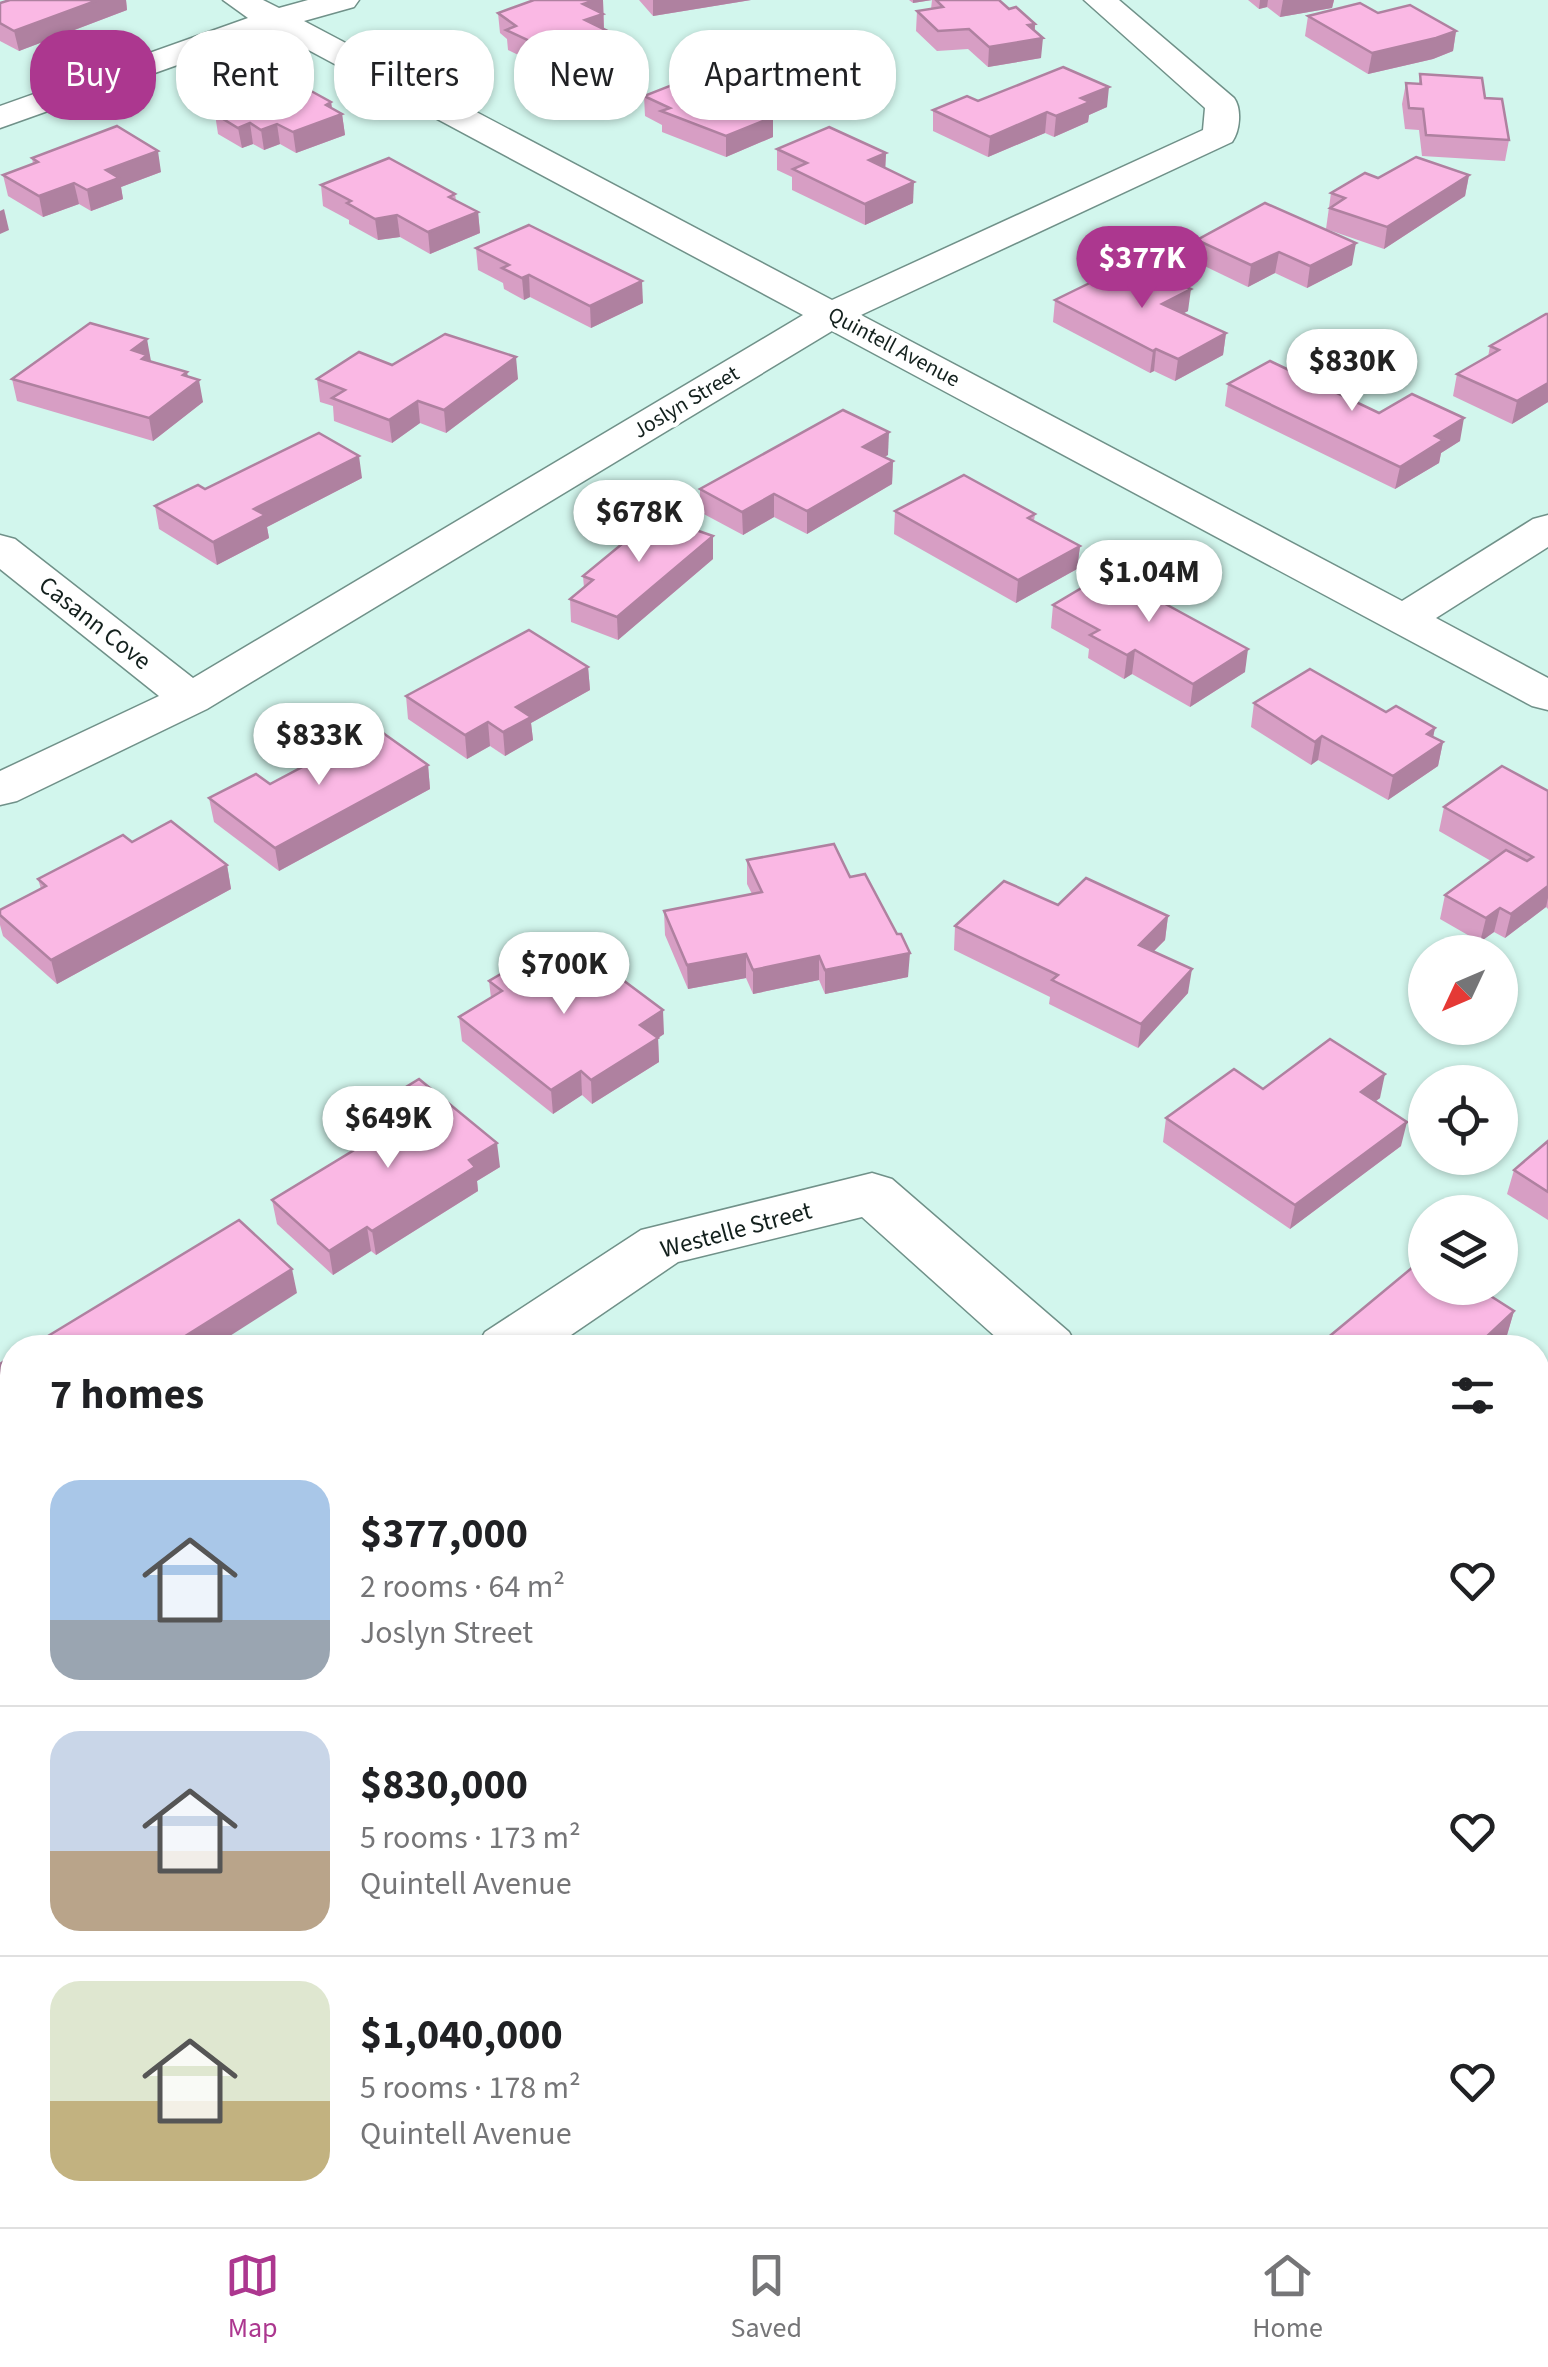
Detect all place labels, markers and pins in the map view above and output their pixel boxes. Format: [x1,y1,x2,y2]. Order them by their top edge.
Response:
pin: $377K [1072,226,1212,311]
pin: $830K [1282,329,1422,414]
pin: $678K [569,480,709,565]
pin: $1.04M [1068,540,1230,625]
pin: $833K [249,703,389,788]
pin: $700K [494,932,634,1017]
pin: $649K [318,1086,458,1171]

